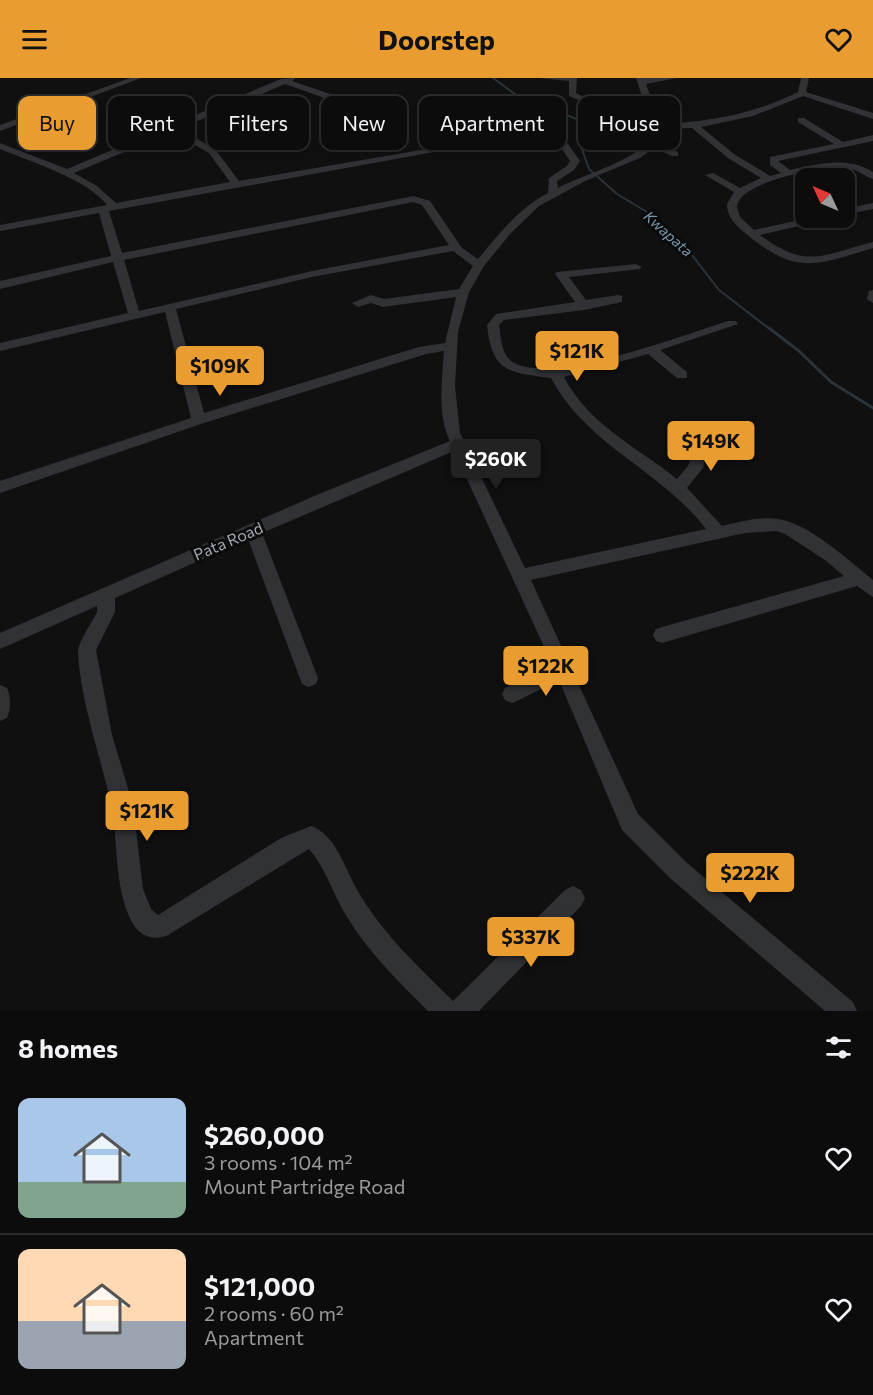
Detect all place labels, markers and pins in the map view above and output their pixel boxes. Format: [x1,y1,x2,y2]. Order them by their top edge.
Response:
pin: $121K [535,331,619,382]
pin: $109K [178,346,262,397]
pin: $149K [669,421,753,472]
pin: $260K [454,439,538,490]
pin: $122K [504,646,588,697]
pin: $121K [105,791,189,842]
pin: $222K [708,853,792,904]
pin: $337K [489,917,573,968]

